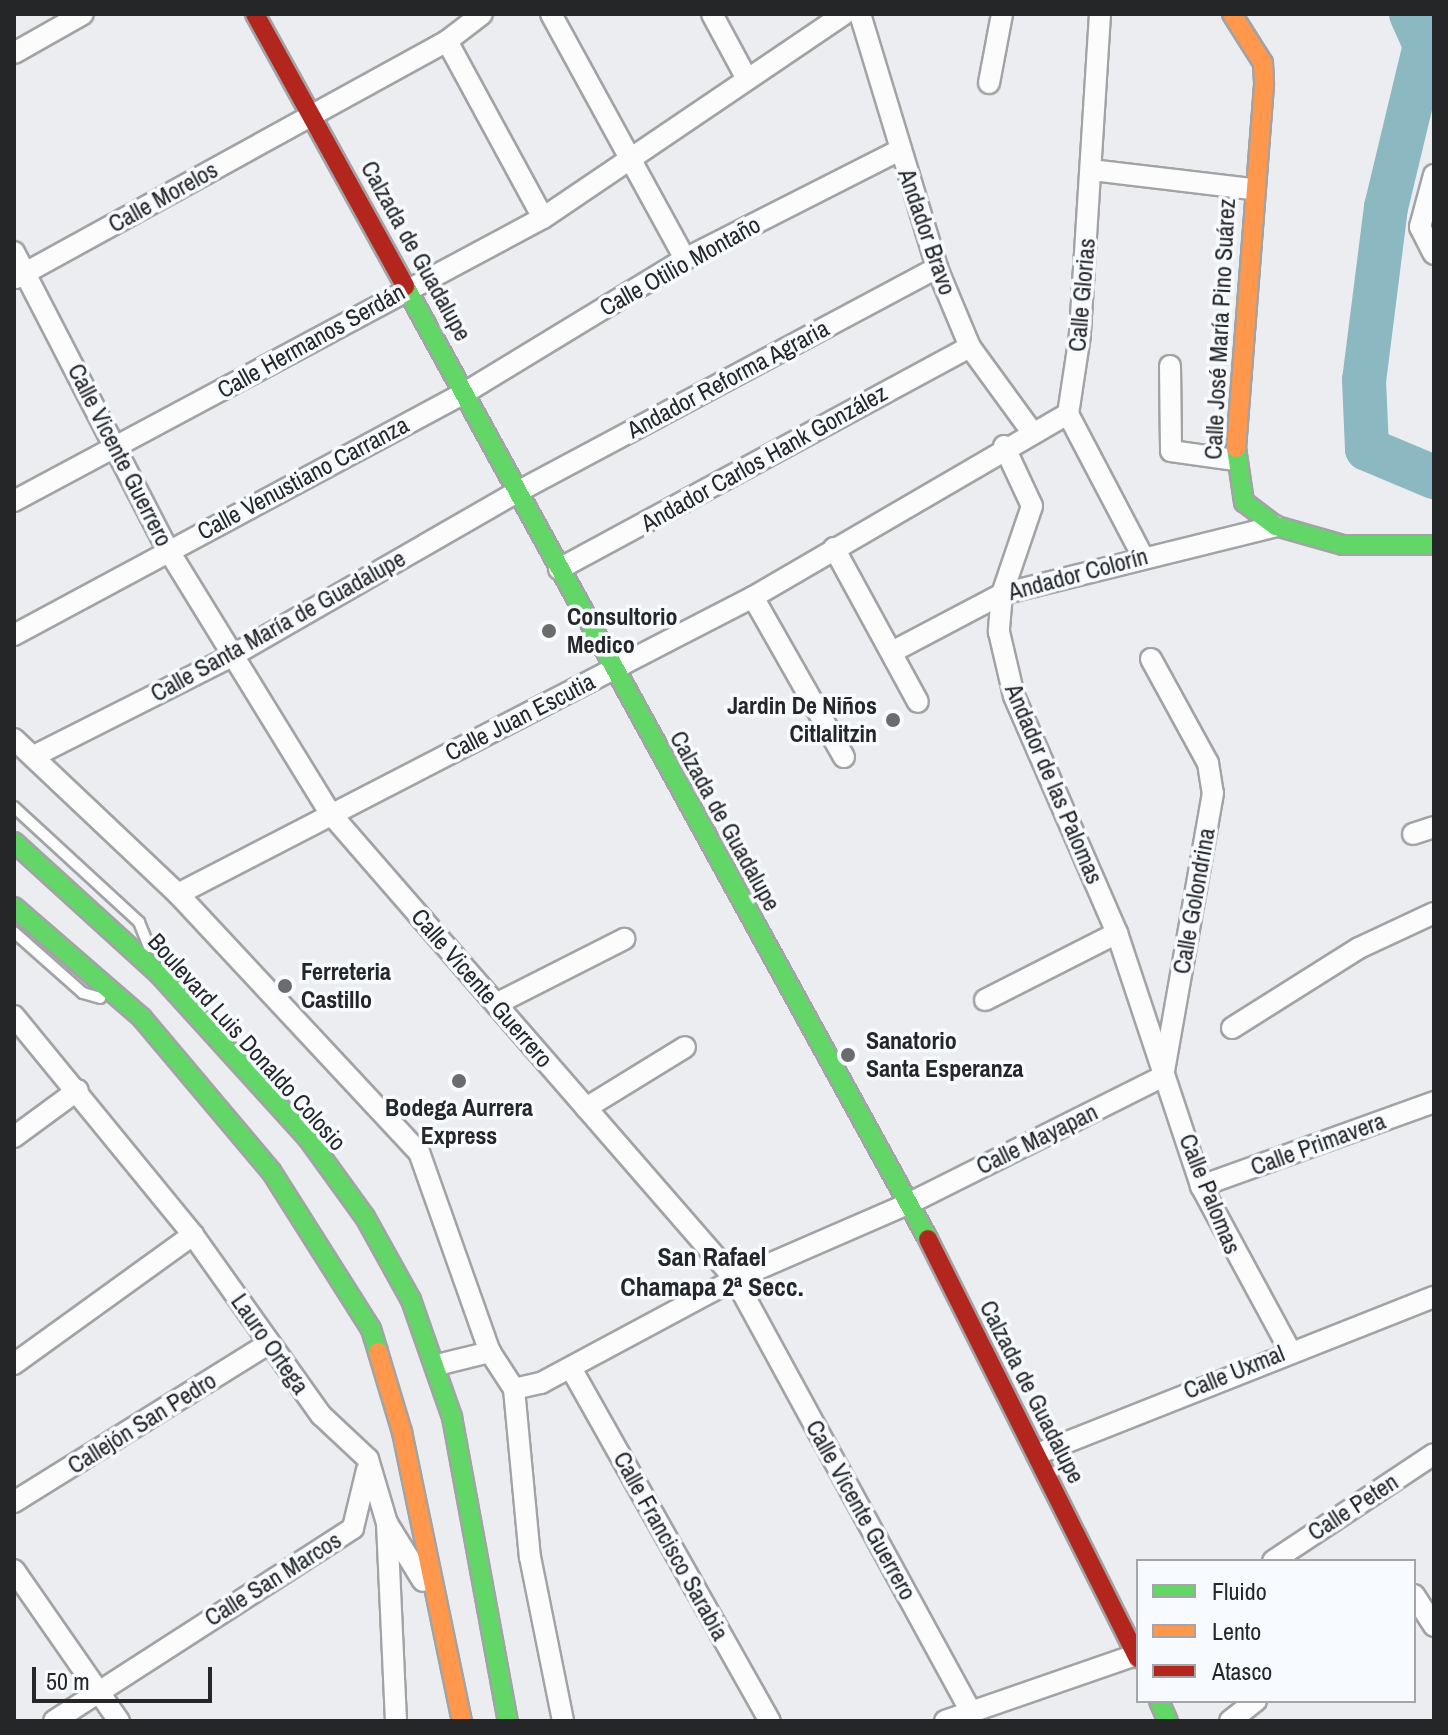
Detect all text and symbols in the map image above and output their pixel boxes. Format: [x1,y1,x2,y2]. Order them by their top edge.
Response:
street label: Calle Morelos [103,155,223,239]
street label: Calzada de Guadalupe [355,156,477,346]
street label: Andador Bravo [892,165,962,299]
street label: Calle José María Pino Suárez [1199,198,1241,460]
street label: Calle Otilio Montaño [595,210,765,322]
street label: Calle Glorias [1063,237,1101,353]
street label: Calle Hermanos Serdán [212,278,410,404]
street label: Andador Reforma Agraria [622,313,834,445]
street label: Calle Vicente Guerrero [62,359,178,551]
street label: Andador Carlos Hank González [636,378,892,538]
street label: Calle Venustiano Carranza [192,410,414,546]
street label: Andador Colorín [1005,542,1151,606]
street label: Calle Santa María de Guadalupe [146,544,410,708]
place label: Consultorio Medico [567,603,677,659]
marker: Consultorio Medico [538,620,560,642]
street label: Calle Juan Escutia [440,667,600,767]
street label: Andador de las Palomas [999,680,1109,888]
place label: Jardin De Niños Citlalitzin [727,692,877,748]
marker: Jardin De Niños Citlalitzin [884,711,902,729]
street label: Calzada de Guadalupe [664,726,786,916]
street label: Calle Golondrina [1167,826,1221,976]
street label: Calle Vicente Guerrero [405,903,559,1073]
street label: Boulevard Luis Donaldo Colosio [142,927,352,1157]
place label: Ferreteria Castillo [301,958,391,1014]
marker: Ferreteria Castillo [276,977,294,995]
place label: Sanatorio Santa Esperanza [866,1027,1024,1083]
marker: Sanatorio Santa Esperanza [837,1044,859,1066]
marker: Bodega Aurrera Express [450,1072,468,1090]
place label: Bodega Aurrera Express [385,1094,533,1150]
street label: Calle Mayapan [972,1097,1102,1181]
street label: Calle Primavera [1247,1106,1389,1182]
street label: Calle Palomas [1173,1130,1247,1258]
district label: San Rafael Chamapa 2ª Secc. [620,1241,804,1302]
street label: Lauro Ortega [225,1288,315,1400]
street label: Calzada de Guadalupe [973,1296,1091,1488]
street label: Calle Uxmal [1179,1339,1289,1405]
street label: Callejón San Pedro [62,1366,222,1480]
street label: Calle Vicente Guerrero [800,1415,922,1605]
street label: Calle Francisco Sarabia [607,1447,735,1645]
street label: Calle Peten [1302,1467,1404,1547]
street label: Calle San Marcos [200,1526,346,1632]
legend [1136,1559,1416,1703]
text: Fluido [1212,1575,1267,1607]
text: Lento [1212,1615,1261,1647]
scale bar [36,1651,216,1701]
text: Atasco [1212,1655,1272,1687]
text: 50 m [46,1665,90,1697]

